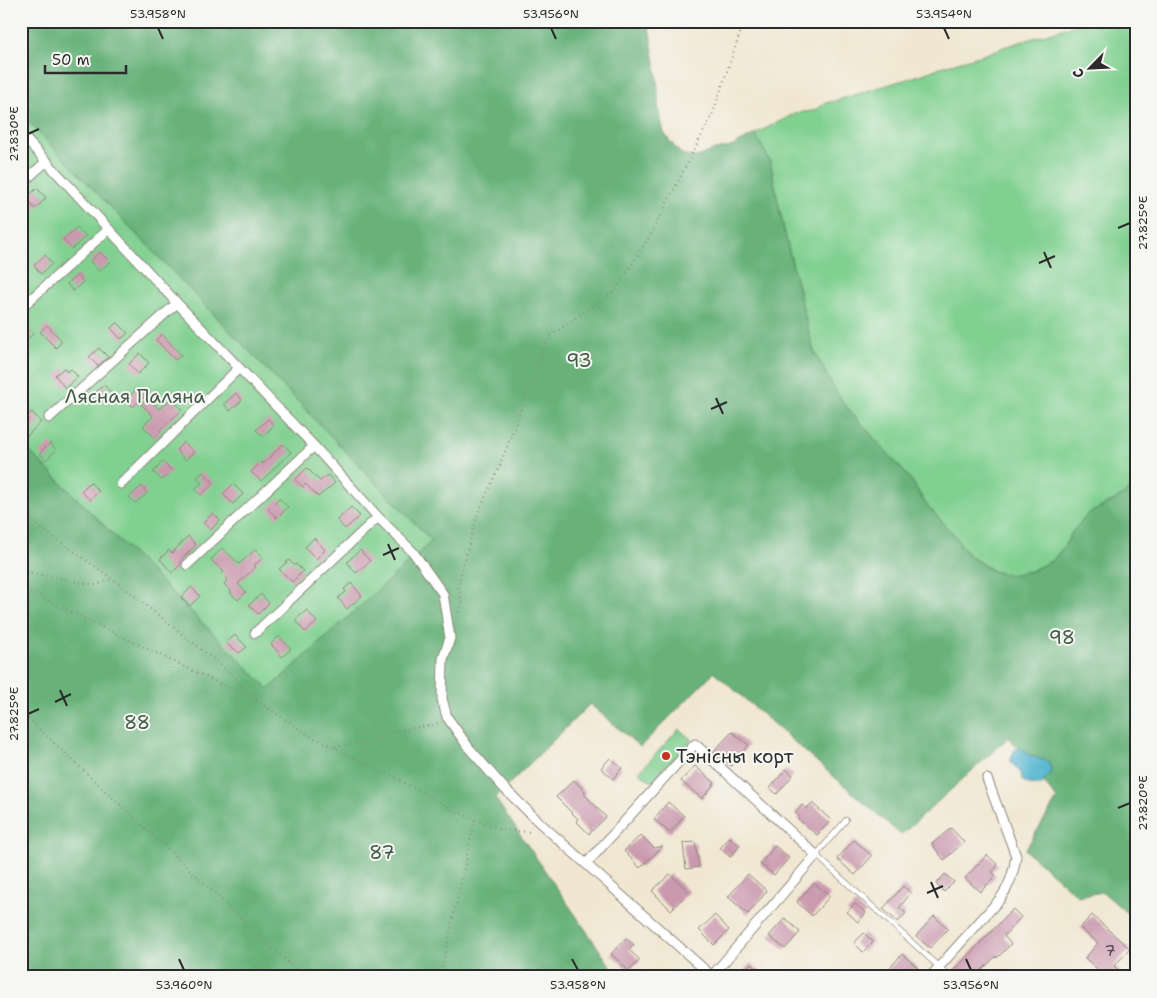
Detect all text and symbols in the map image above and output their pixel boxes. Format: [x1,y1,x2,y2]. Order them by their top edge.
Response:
text: 53.958°N [130,6,186,22]
text: 53.956°N [523,6,579,22]
text: 53.954°N [916,6,972,22]
scale bar [45,42,126,74]
north arrow [1064,42,1114,92]
text: 50 m [52,50,90,70]
text: С [1068,66,1088,81]
text: 27.830°E [6,106,22,162]
text: 27.825°E [1135,196,1151,250]
park label: 93 [566,348,592,373]
park label: Лясная Паляна [65,384,205,409]
park label: 98 [1049,625,1075,650]
text: 27.825°E [6,687,22,741]
park label: 88 [124,710,150,735]
place label: Тэнісны корт [676,744,794,769]
marker: Тэнісны корт [660,750,672,762]
text: 27.820°E [1135,775,1151,831]
park label: 87 [369,840,395,865]
house number: 7 [1104,940,1116,961]
text: 53.960°N [156,977,212,993]
text: 53.958°N [550,977,606,993]
text: 53.956°N [943,977,999,993]

